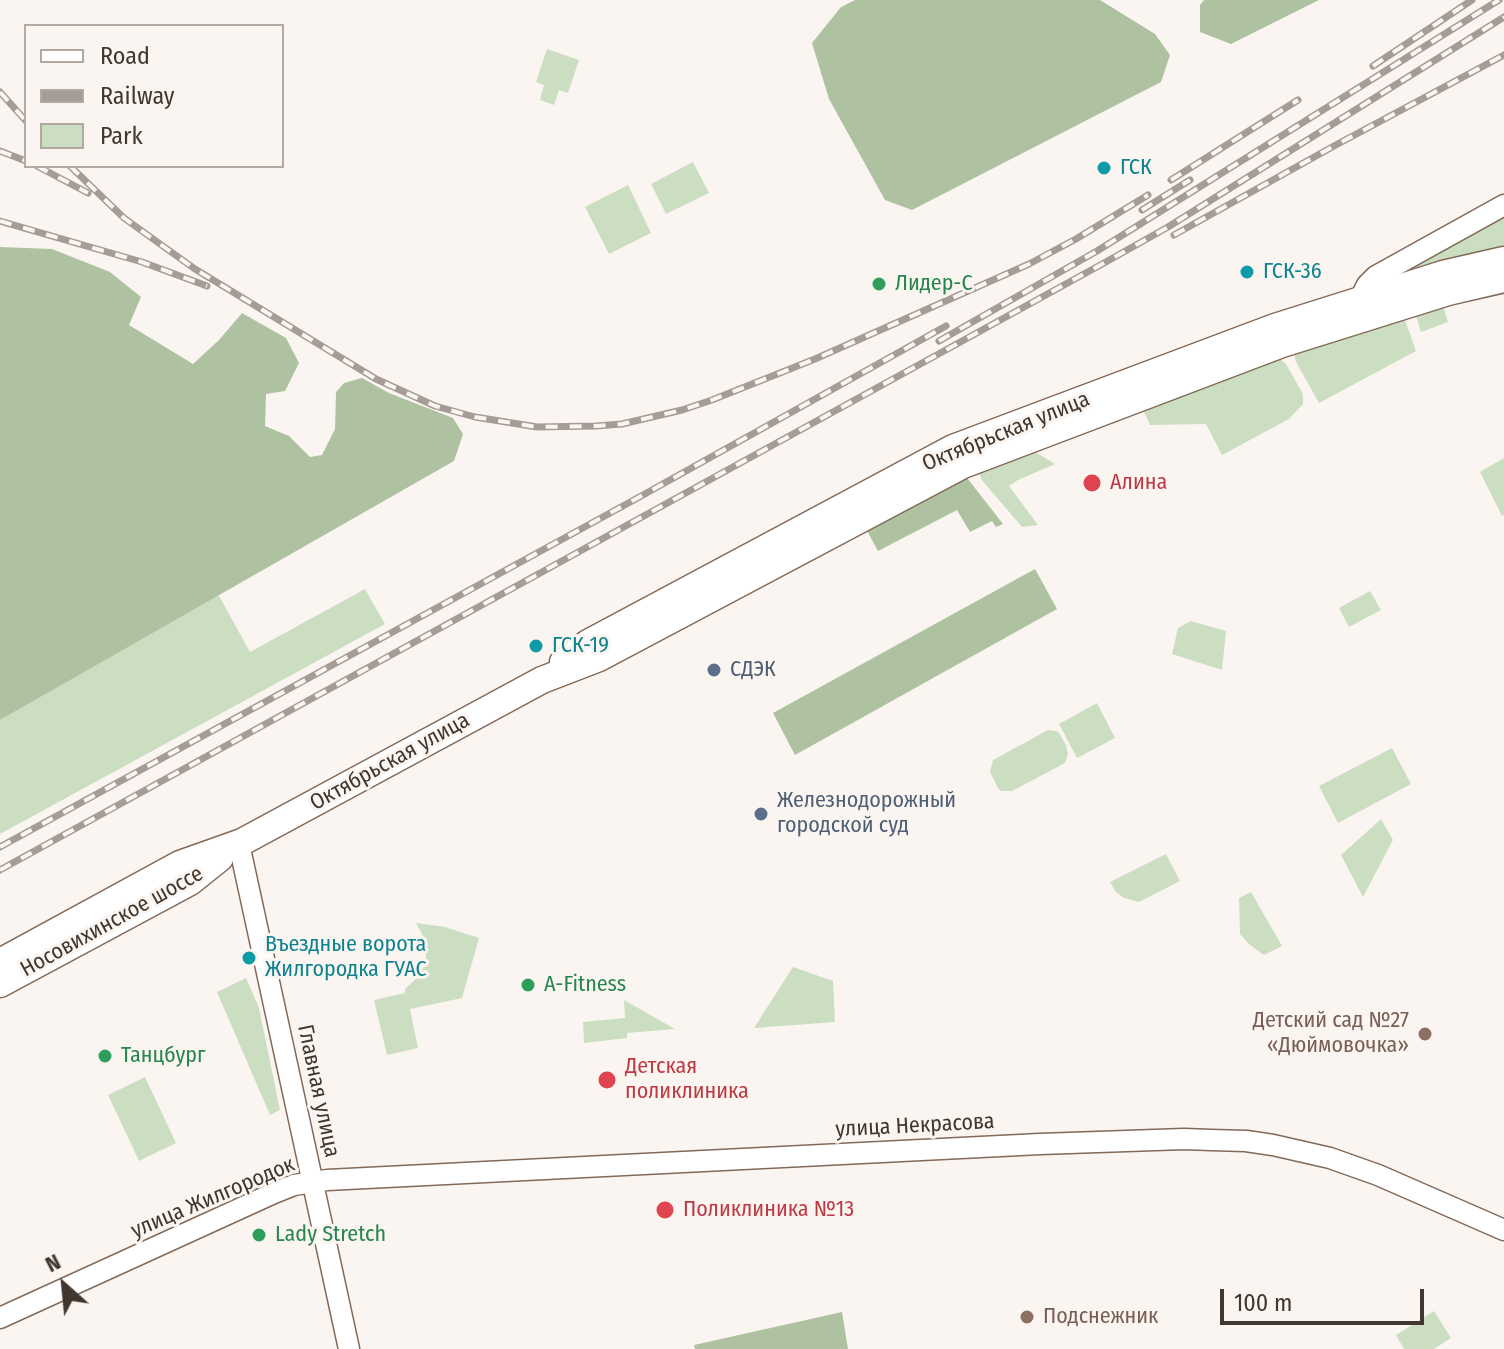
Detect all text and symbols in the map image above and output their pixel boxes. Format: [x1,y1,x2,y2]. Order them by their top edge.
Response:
legend [24,24,284,168]
text: Road [100,42,150,70]
text: Railway [100,82,175,110]
text: Park [100,122,143,150]
place label: ГСК [1120,155,1152,181]
marker: ГСК [1095,159,1113,177]
place label: ГСК-36 [1263,259,1322,285]
marker: ГСК-36 [1238,263,1256,281]
place label: Лидер-С [895,271,973,297]
marker: Лидер-С [870,275,888,293]
street label: Октябрьская улица [918,386,1094,478]
place label: Алина [1110,470,1167,496]
marker: Алина [1081,472,1103,494]
place label: ГСК-19 [552,633,609,659]
marker: ГСК-19 [527,637,545,655]
place label: СДЭК [730,657,776,683]
marker: СДЭК [705,661,723,679]
street label: Октябрьская улица [306,707,474,817]
place label: Железнодорожный городской суд [777,788,956,840]
marker: Железнодорожный городской суд [752,805,770,823]
street label: Носовихинское шоссе [16,861,208,983]
place label: Въездные ворота Жилгородка ГУАС [265,932,427,984]
marker: Въездные ворота Жилгородка ГУАС [240,949,258,967]
place label: A-Fitness [544,972,626,998]
marker: A-Fitness [519,976,537,994]
place label: Детский сад №27 «Дюймовочка» [1253,1008,1409,1060]
street label: Главная улица [291,1022,345,1160]
marker: Детский сад №27 «Дюймовочка» [1416,1025,1434,1043]
place label: Танцбург [121,1043,206,1069]
marker: Танцбург [96,1047,114,1065]
place label: Детская поликлиника [625,1054,749,1106]
marker: Детская поликлиника [596,1069,618,1091]
street label: улица Некрасова [835,1109,995,1143]
street label: улица Жилгородок [127,1152,299,1244]
place label: Поликлиника №13 [683,1197,854,1223]
marker: Поликлиника №13 [654,1199,676,1221]
place label: Lady Stretch [275,1222,386,1248]
marker: Lady Stretch [250,1226,268,1244]
north arrow [24,1245,104,1325]
text: N [41,1248,65,1278]
scale bar [1224,1273,1428,1323]
text: 100 m [1234,1289,1292,1317]
place label: Подснежник [1043,1304,1158,1330]
marker: Подснежник [1018,1308,1036,1326]

